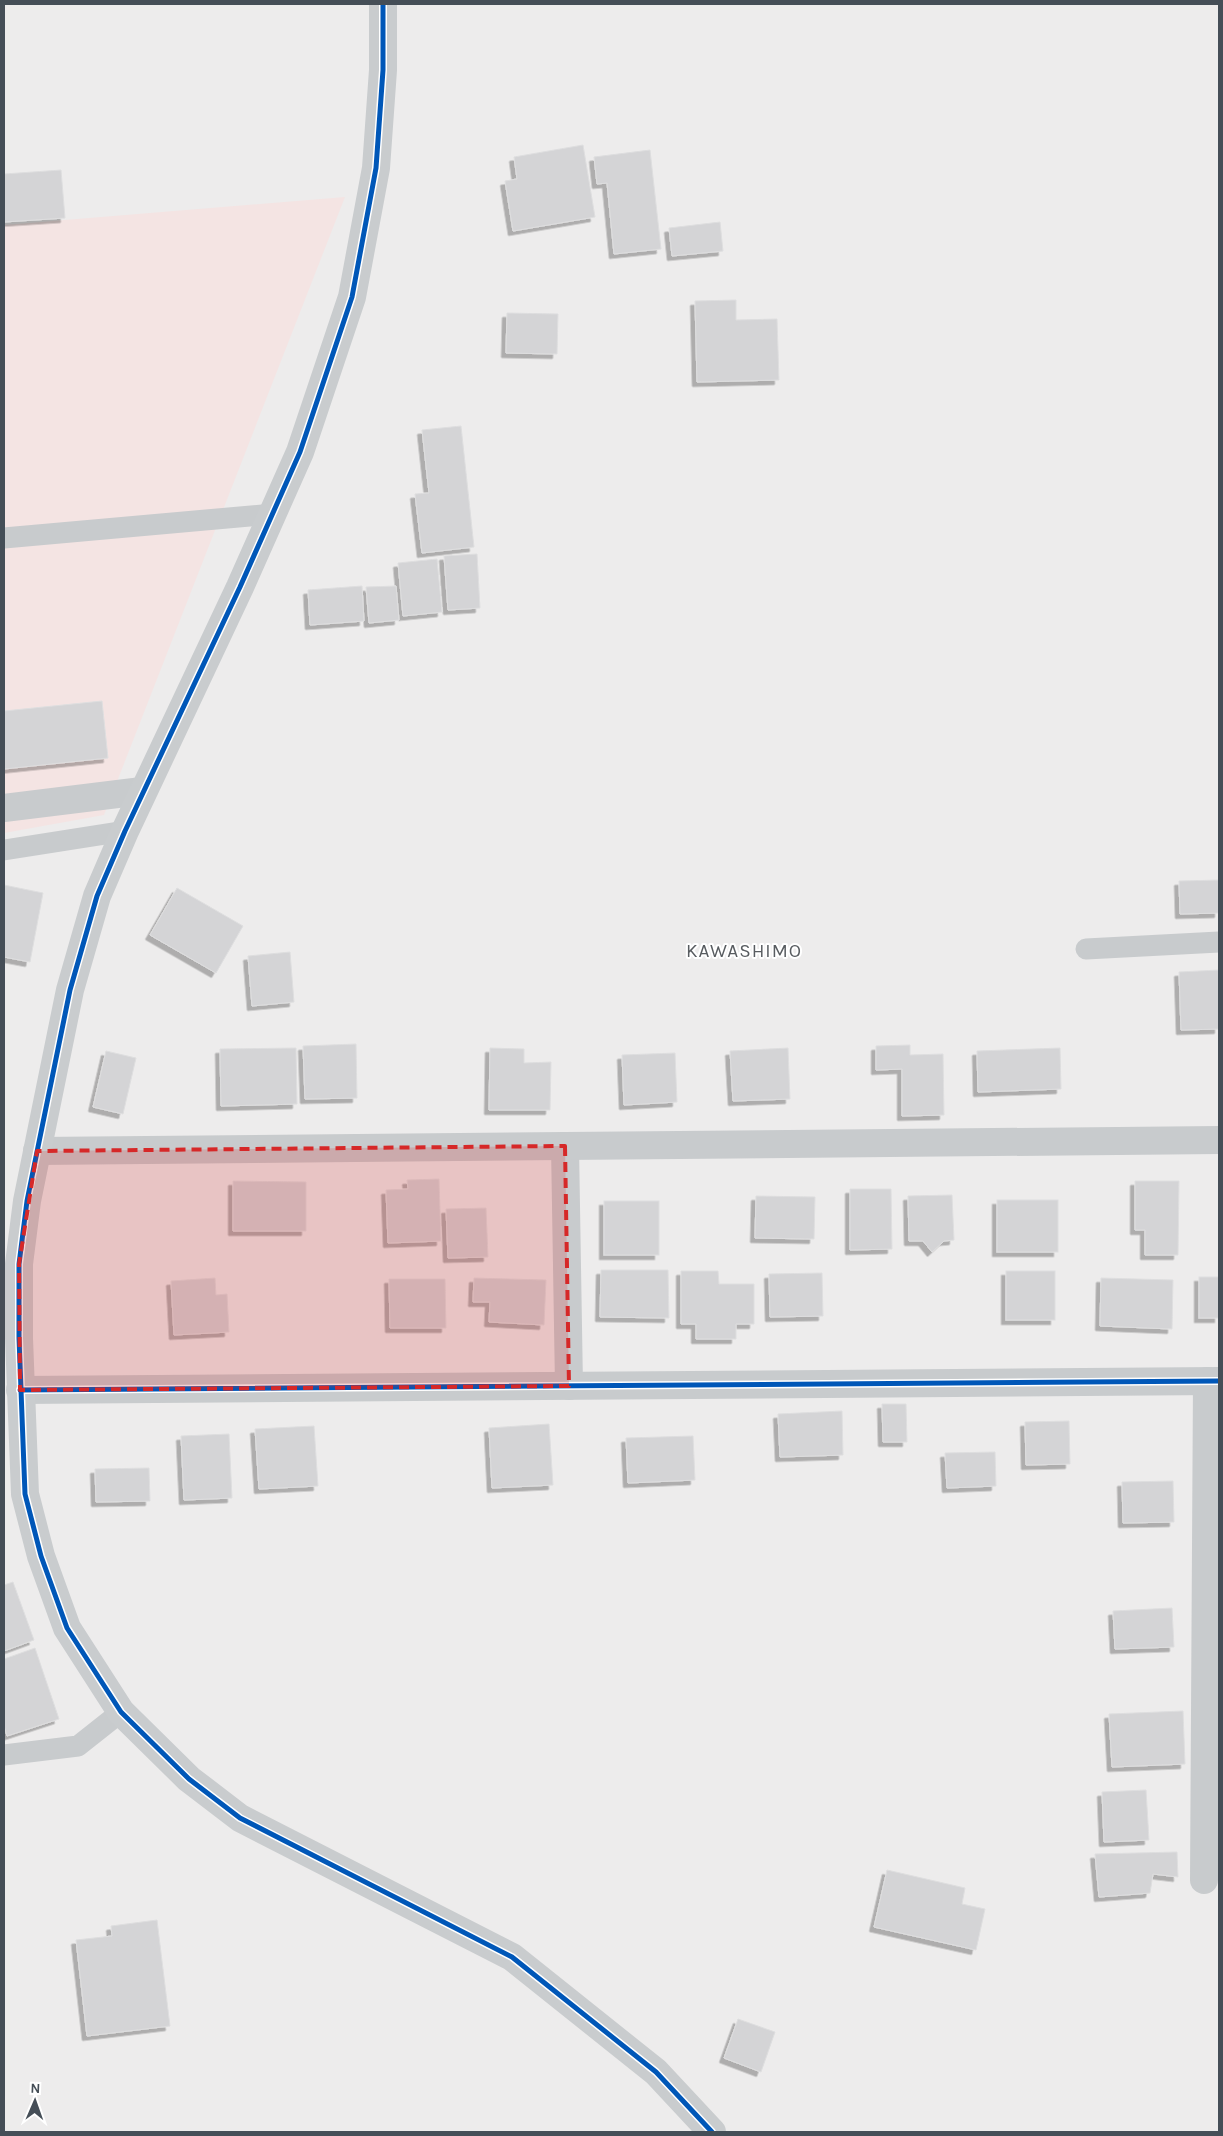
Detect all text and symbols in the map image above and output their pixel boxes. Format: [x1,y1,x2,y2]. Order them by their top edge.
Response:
district label: KAWASHIMO [686,940,802,962]
north arrow [10,2076,60,2126]
text: N [30,2080,41,2097]

